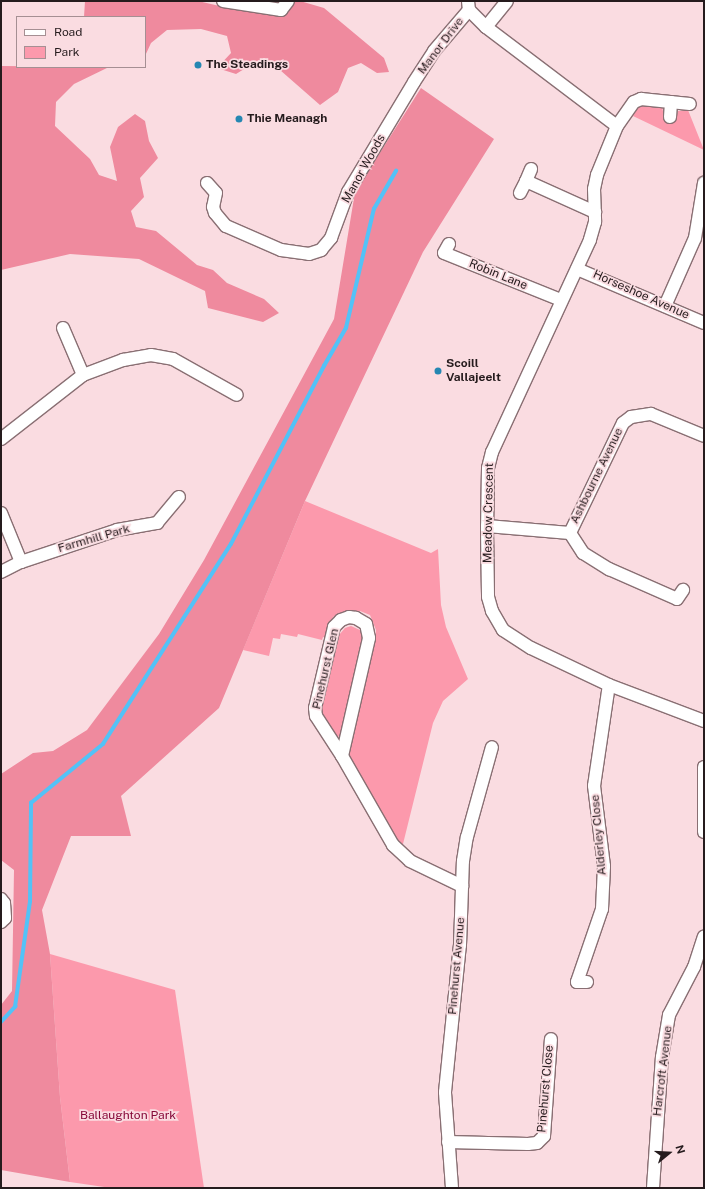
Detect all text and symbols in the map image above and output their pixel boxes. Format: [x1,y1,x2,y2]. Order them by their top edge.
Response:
street label: Manor Drive [415,15,467,77]
legend [16,16,146,68]
text: Road [54,25,82,39]
text: Park [54,45,80,59]
place label: The Steadings [206,58,288,72]
marker: The Steadings [193,60,203,70]
place label: Thie Meanagh [247,112,327,126]
marker: Thie Meanagh [234,114,244,124]
street label: Manor Woods [339,132,389,206]
street label: Robin Lane [467,257,529,293]
street label: Horseshoe Avenue [591,267,691,323]
place label: Scoill Vallajeelt [446,357,501,385]
marker: Scoill Vallajeelt [433,366,443,376]
street label: Ashbourne Avenue [568,426,626,526]
street label: Meadow Crescent [481,463,497,563]
street label: Farmhill Park [56,522,132,556]
street label: Pinehurst Glen [310,627,342,711]
street label: Alderley Close [588,794,610,876]
street label: Pinehurst Avenue [446,917,468,1015]
street label: Harcroft Avenue [650,1025,676,1117]
street label: Pinehurst Close [535,1045,557,1133]
park label: Ballaughton Park [80,1109,176,1123]
north arrow [649,1133,689,1173]
text: N [673,1143,687,1155]

